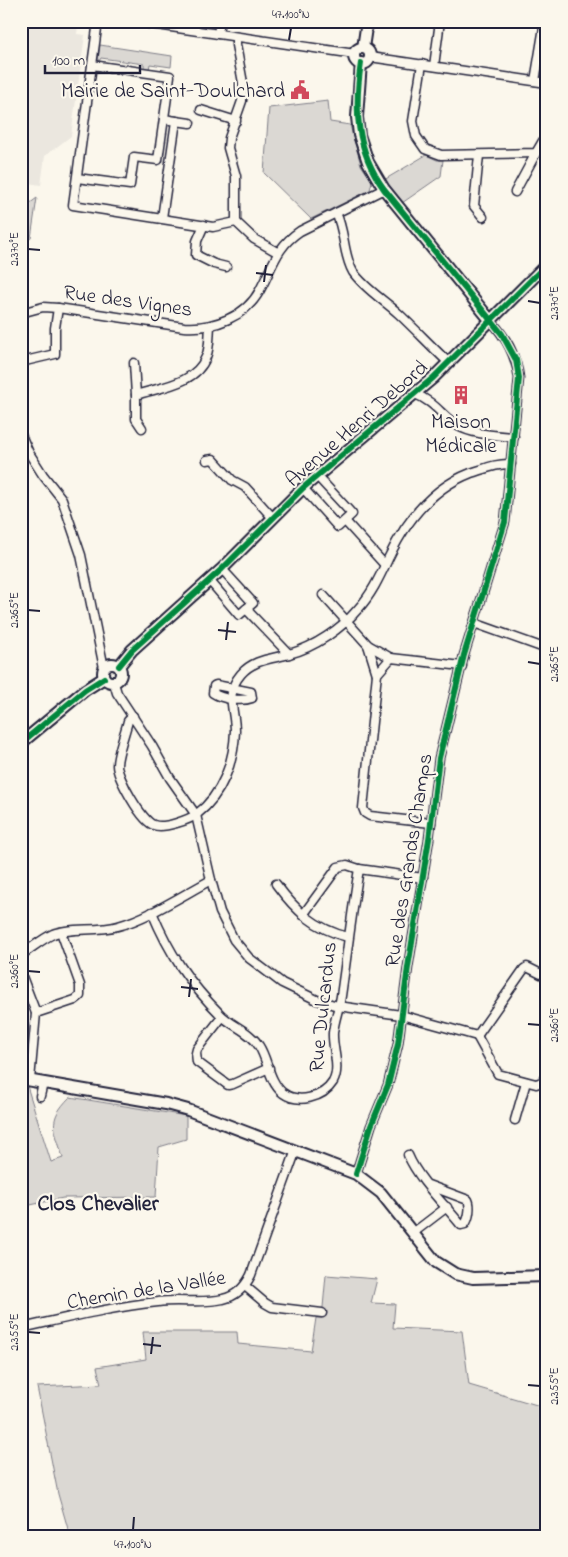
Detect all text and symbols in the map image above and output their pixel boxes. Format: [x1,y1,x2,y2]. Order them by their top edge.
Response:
text: 47.100°N [272,6,310,24]
scale bar [45,42,140,74]
text: 100 m [52,50,85,72]
place label: Mairie de Saint-Doulchard [61,77,285,107]
public building icon: Mairie de Saint-Doulchard [289,79,311,101]
text: 2.370°E [6,232,24,266]
street label: Rue des Vignes [61,278,194,328]
text: 2.370°E [546,286,564,320]
street label: Avenue Henri Debord [279,354,435,495]
building icon: Maison Médicale [450,384,472,406]
place label: Maison Médicale [425,408,497,462]
text: 2.365°E [6,592,24,628]
text: 2.365°E [546,646,564,682]
street label: Rue des Grands Champs [378,751,442,969]
street label: Rue Dulcardus [302,941,346,1074]
text: 2.360°E [6,954,24,988]
text: 2.360°E [546,1008,564,1042]
district label: Clos Chevalier [37,1189,160,1221]
street label: Chemin de la Vallée [65,1264,228,1318]
text: 2.355°E [6,1313,24,1351]
text: 2.355°E [546,1367,564,1405]
text: 47.100°N [114,1536,152,1554]

